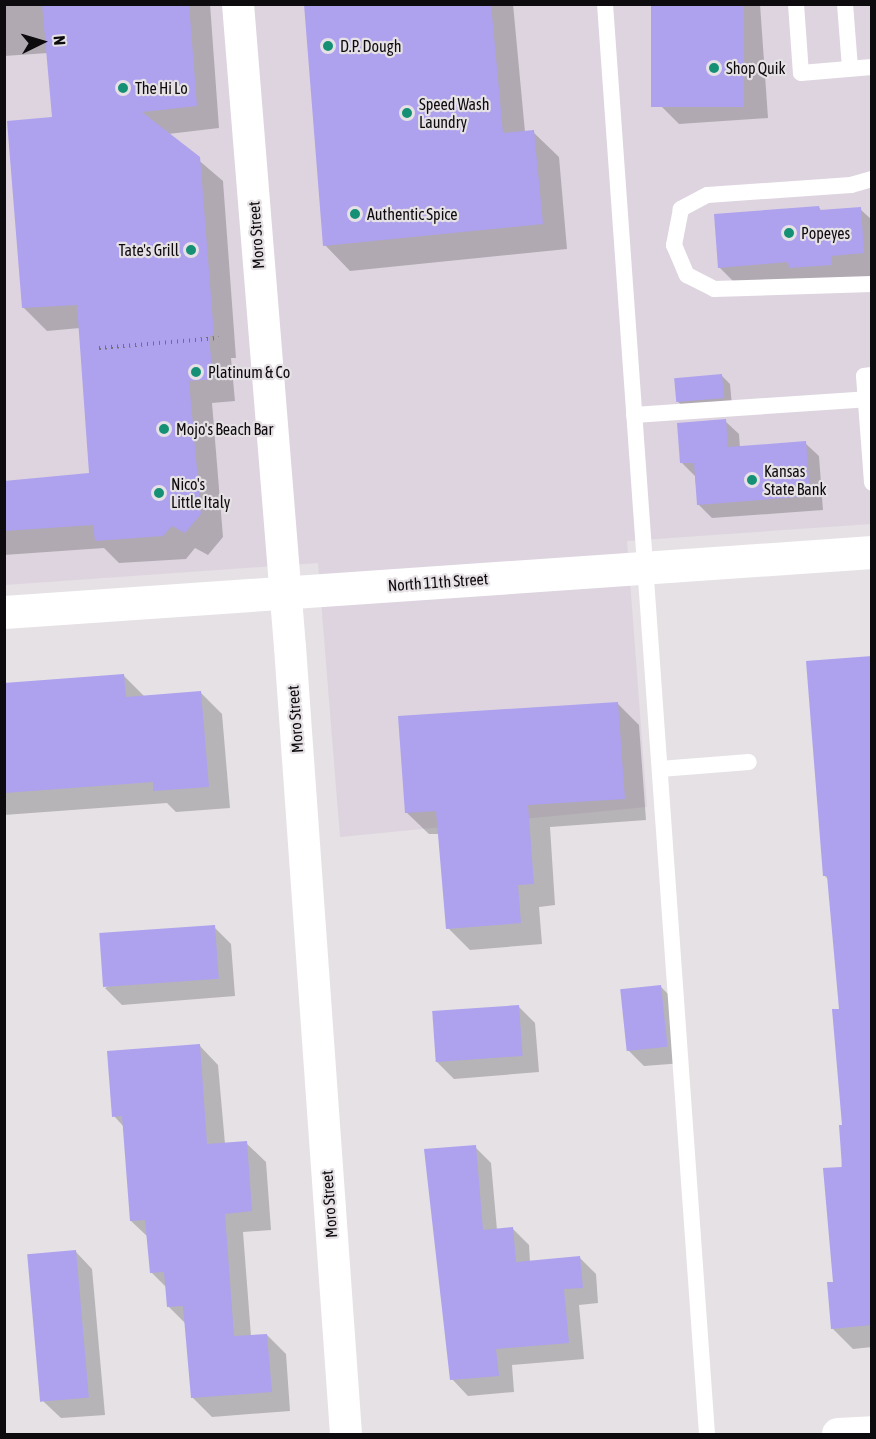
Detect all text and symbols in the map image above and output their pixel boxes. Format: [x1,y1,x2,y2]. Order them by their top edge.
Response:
north arrow [12,12,72,72]
text: N [51,35,69,46]
place label: D.P. Dough [340,36,401,56]
marker: D.P. Dough [321,39,335,53]
place label: Shop Quik [726,58,786,78]
marker: Shop Quik [707,61,721,75]
place label: The Hi Lo [135,78,188,98]
marker: The Hi Lo [116,81,130,95]
place label: Speed Wash Laundry [419,94,489,132]
marker: Speed Wash Laundry [400,106,414,120]
street label: Moro Street [244,201,268,269]
place label: Authentic Spice [367,204,458,224]
marker: Authentic Spice [348,207,362,221]
place label: Popeyes [801,223,850,243]
marker: Popeyes [782,226,796,240]
place label: Tate's Grill [119,240,179,260]
marker: Tate's Grill [184,243,198,257]
place label: Platinum & Co [208,362,290,382]
marker: Platinum & Co [189,365,203,379]
place label: Mojo's Beach Bar [176,419,273,439]
marker: Mojo's Beach Bar [157,422,171,436]
place label: Kansas State Bank [764,461,826,499]
marker: Kansas State Bank [745,473,759,487]
place label: Nico's Little Italy [171,474,230,512]
marker: Nico's Little Italy [152,486,166,500]
street label: North 11th Street [387,569,489,595]
street label: Moro Street [283,685,307,753]
street label: Moro Street [317,1170,341,1238]

